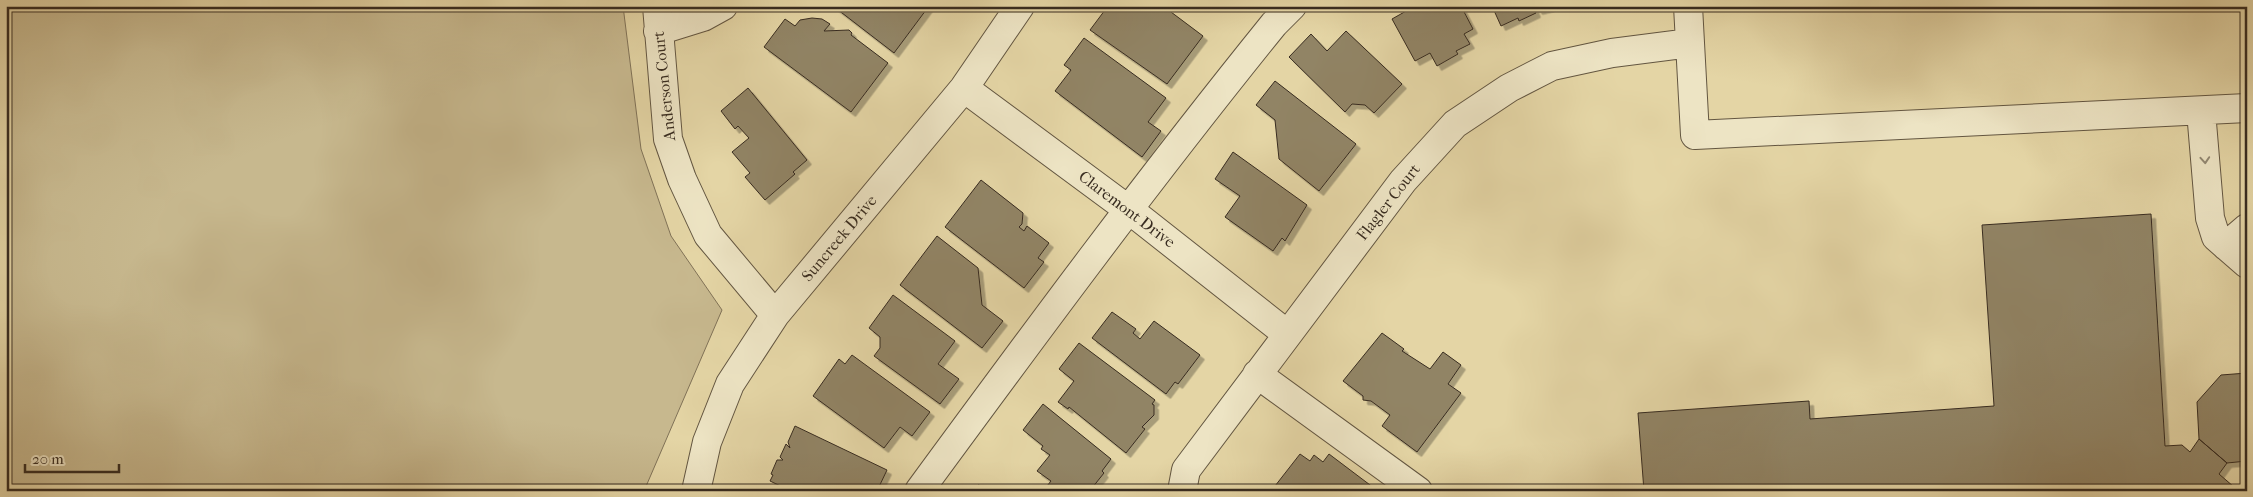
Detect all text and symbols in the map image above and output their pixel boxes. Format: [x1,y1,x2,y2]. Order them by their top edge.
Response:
street label: Anderson Court [649,30,679,143]
one-way arrow [2199,156,2210,164]
street label: Flagler Court [1352,160,1424,244]
street label: Claremont Drive [1075,167,1179,252]
street label: Suncreek Drive [797,191,881,285]
scale bar [25,442,119,474]
text: 20 m [32,450,64,468]

